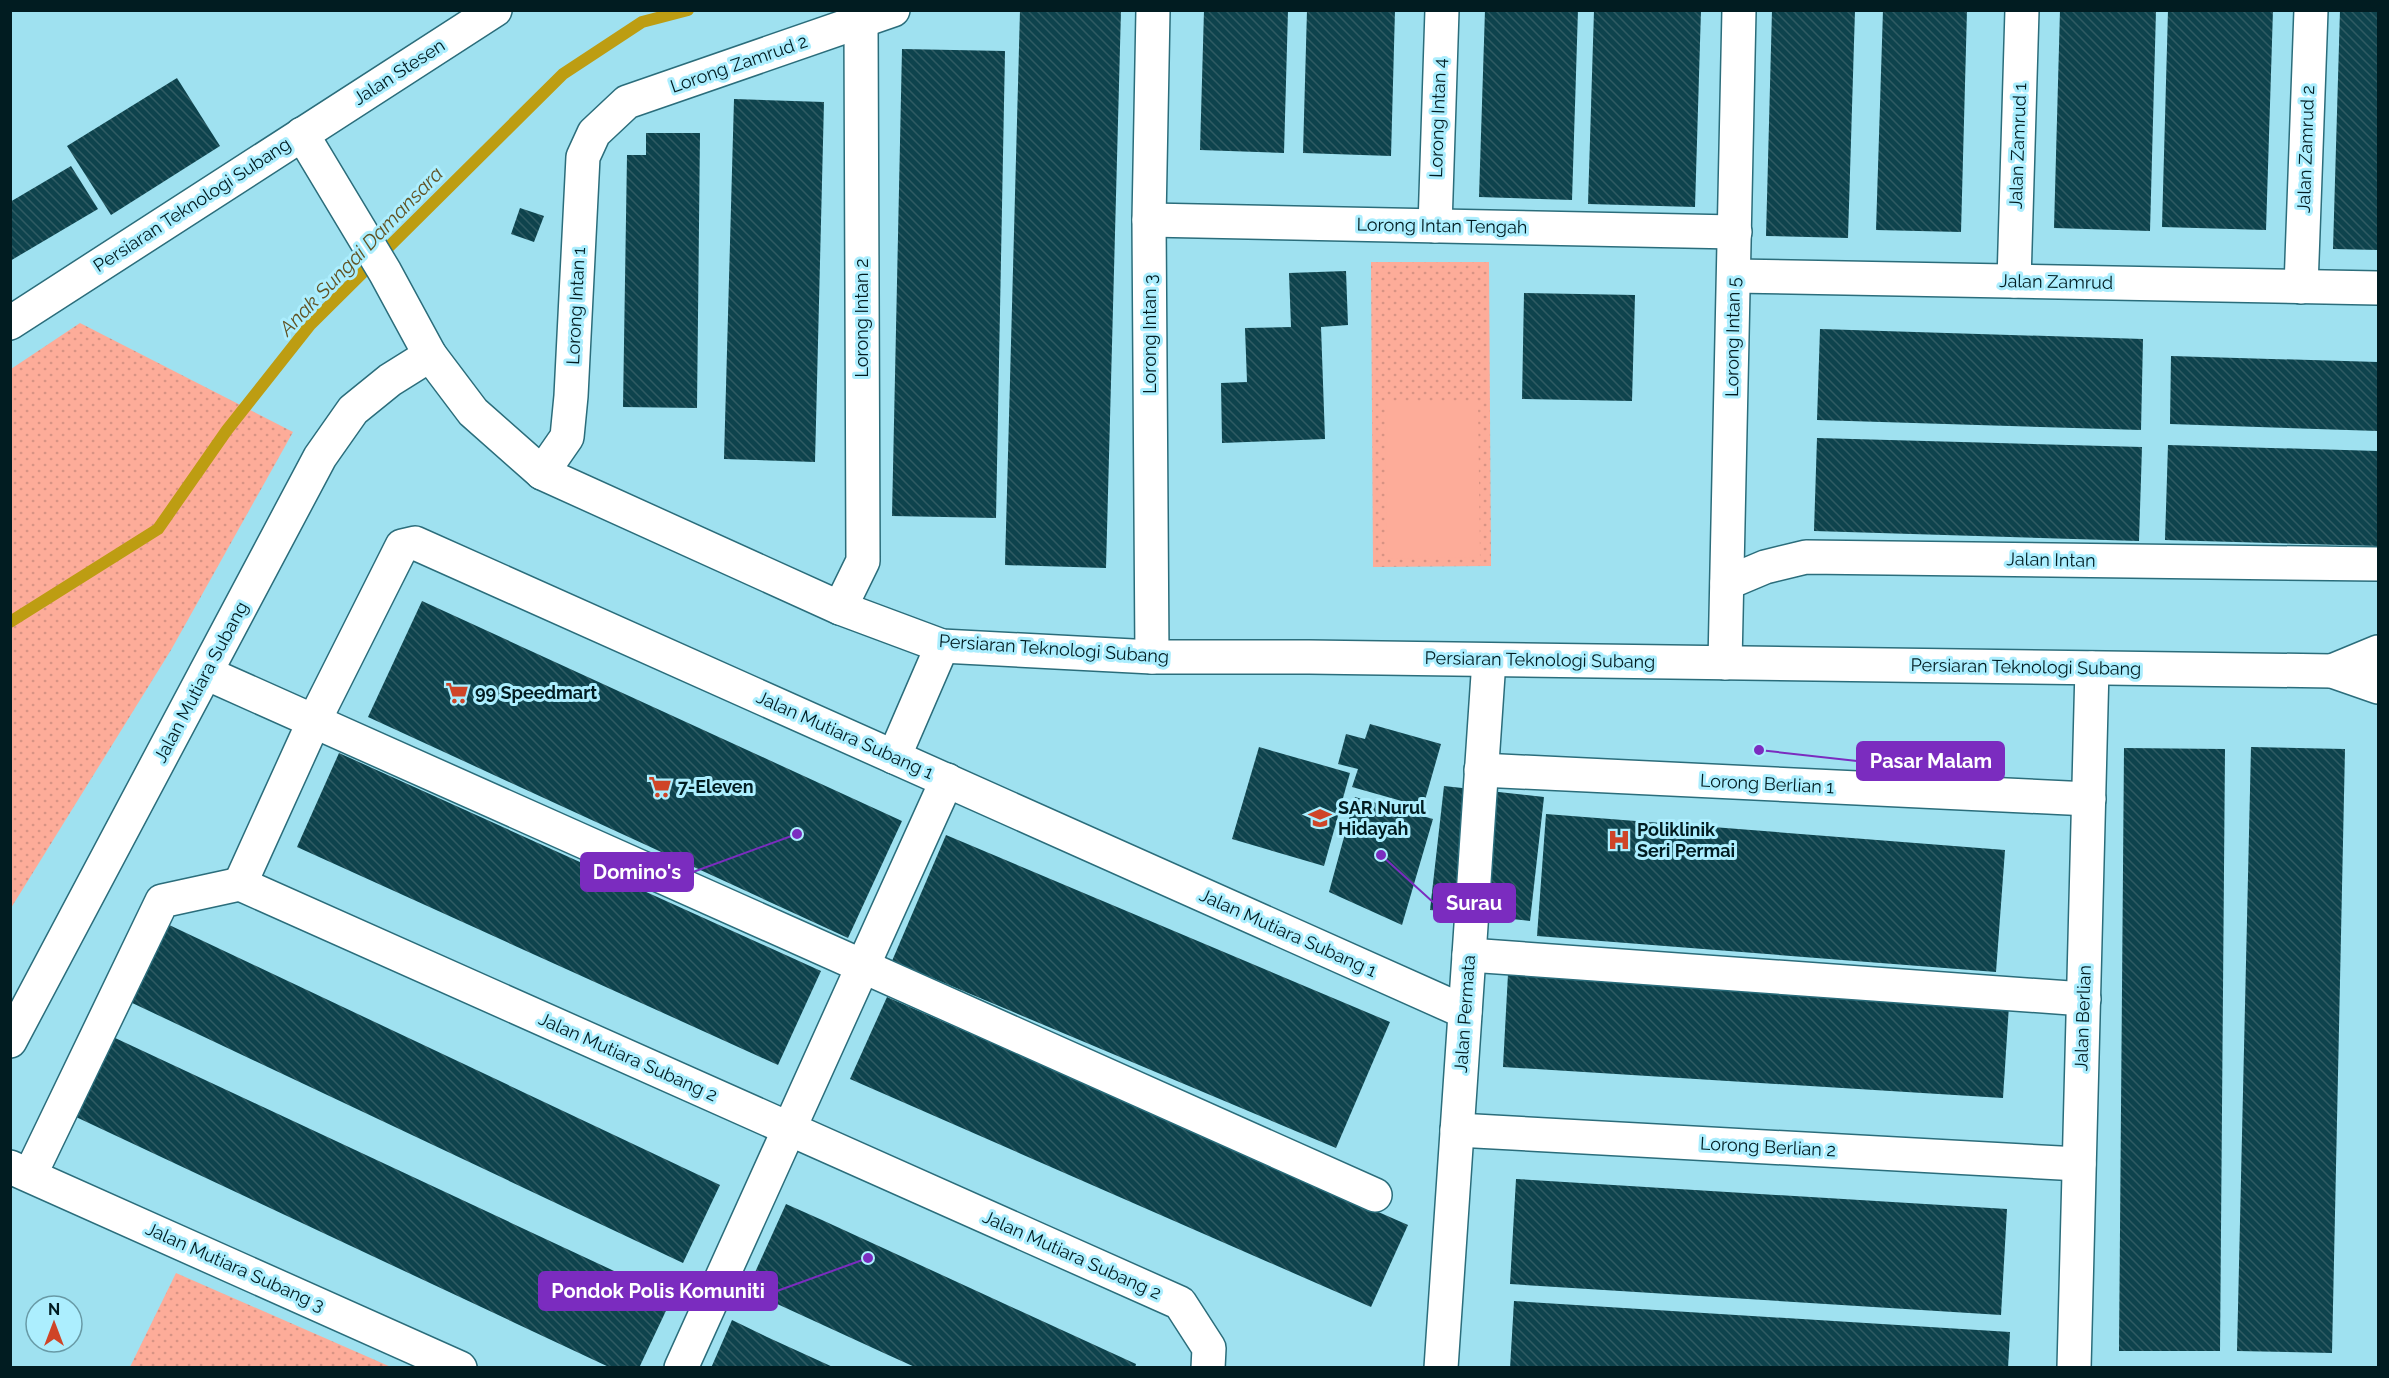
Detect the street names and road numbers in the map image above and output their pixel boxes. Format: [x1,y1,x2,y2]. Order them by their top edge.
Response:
street label: Lorong Zamrud 2 [667,30,810,97]
street label: Jalan Stesen [349,34,449,109]
street label: Lorong Intan 4 [1425,58,1450,178]
street label: Jalan Zamrud 1 [2005,82,2030,209]
street label: Jalan Zamrud 2 [2293,85,2318,213]
street label: Persiaran Teknologi Subang [89,133,294,276]
street label: Lorong Intan Tengah [1357,214,1528,237]
street label: Lorong Intan 1 [562,246,589,365]
street label: Lorong Intan 2 [851,258,872,378]
street label: Jalan Zamrud [1999,270,2113,293]
street label: Lorong Intan 3 [1139,274,1160,394]
street label: Lorong Intan 5 [1721,277,1744,397]
street label: Jalan Intan [2006,548,2096,571]
street label: Jalan Mutiara Subang [149,598,252,766]
street label: Persiaran Teknologi Subang [938,630,1170,667]
street label: Persiaran Teknologi Subang [1425,647,1656,672]
street label: Persiaran Teknologi Subang [1911,654,2142,679]
street label: Jalan Mutiara Subang 1 [753,686,937,783]
street label: Lorong Berlian 1 [1699,770,1835,798]
street label: Jalan Mutiara Subang 1 [1196,884,1380,981]
street label: Jalan Permata [1450,954,1479,1074]
street label: Jalan Berlian [2070,965,2095,1071]
street label: Jalan Mutiara Subang 2 [536,1008,721,1105]
street label: Lorong Berlian 2 [1700,1132,1836,1161]
street label: Jalan Mutiara Subang 2 [980,1206,1165,1303]
street label: Jalan Mutiara Subang 3 [143,1218,328,1315]

